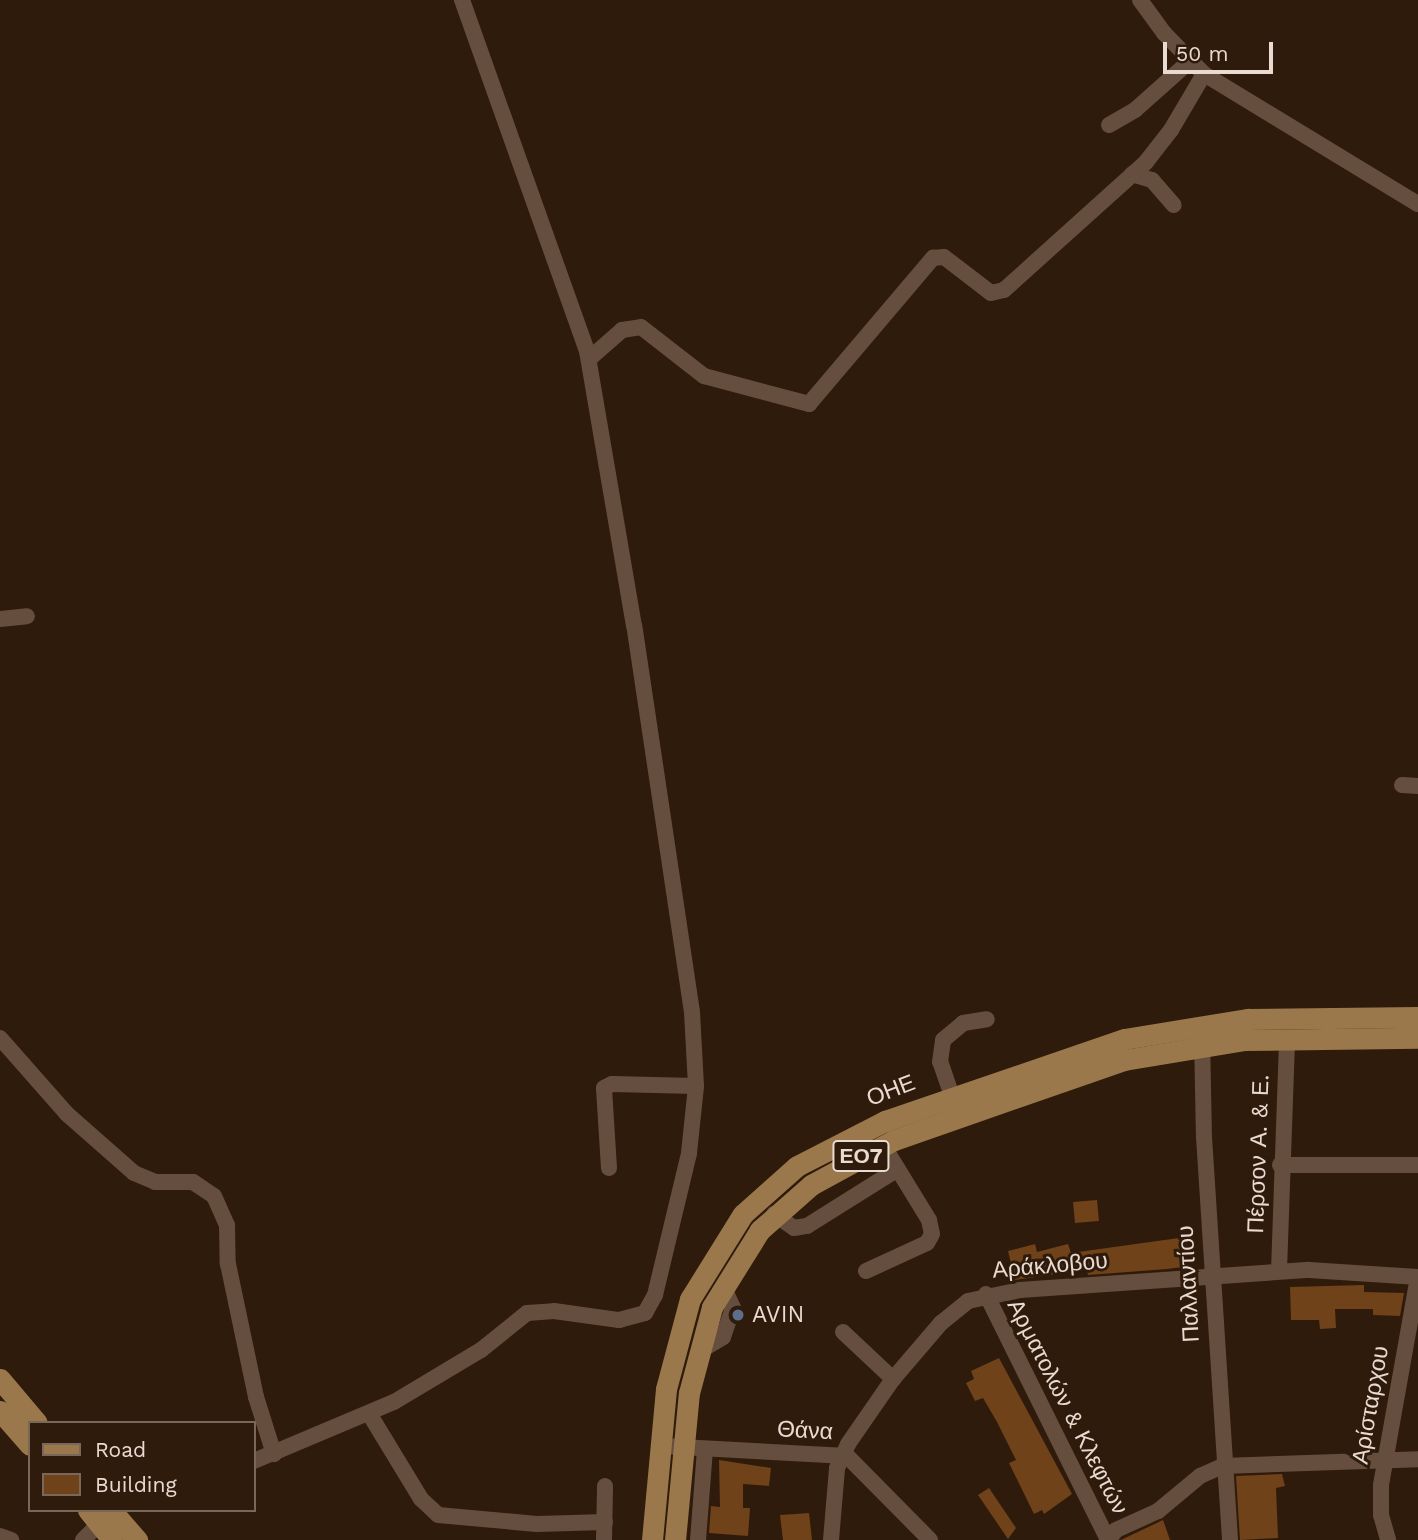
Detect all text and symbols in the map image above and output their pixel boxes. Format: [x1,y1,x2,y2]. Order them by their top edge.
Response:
scale bar [1166,28,1276,72]
text: 50 m [1176,41,1228,66]
street label: ΟΗΕ [863,1069,919,1113]
street label: Πέρσον Α. & Ε. [1242,1074,1276,1234]
road number: ΕΟ7 [831,1138,891,1174]
street label: Παλλαντίου [1172,1225,1206,1343]
street label: Αράκλοβου [991,1247,1109,1285]
street label: Αρματολών & Κλεφτών [1001,1295,1133,1519]
place label: AVIN [752,1301,804,1329]
marker: AVIN [730,1307,746,1323]
street label: Αρίσταρχου [1347,1344,1395,1466]
street label: Θάνα [776,1416,834,1446]
legend [28,1421,256,1512]
text: Road [95,1437,146,1462]
text: Building [95,1472,177,1497]

